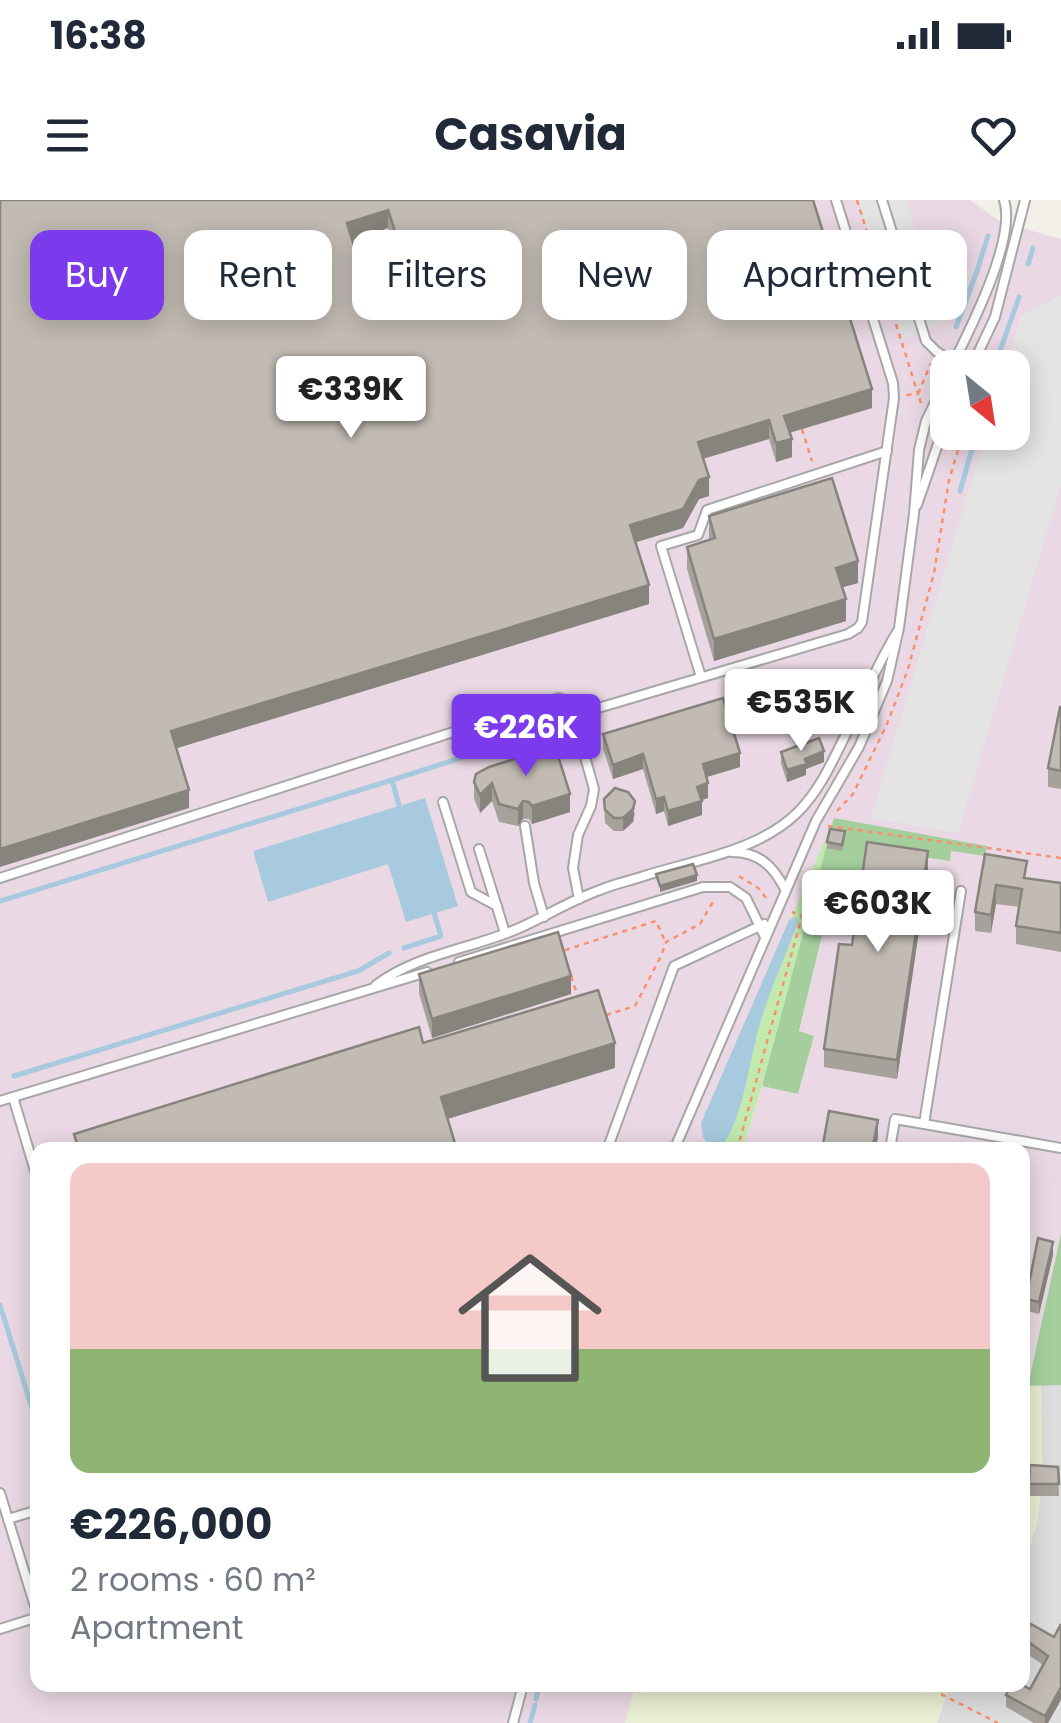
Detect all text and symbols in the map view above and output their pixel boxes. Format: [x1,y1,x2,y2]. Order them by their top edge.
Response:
text: 16:38 [50,9,147,62]
text: Casavia [434,103,627,166]
icon: menu [40,108,95,163]
icon: heart [966,108,1021,163]
chip: Buy [30,230,164,320]
chip: Rent [184,230,332,320]
chip: Filters [352,230,522,320]
chip: New [542,230,687,320]
chip: Apartment [707,230,967,320]
north arrow [930,350,1030,450]
map controls [930,350,1030,450]
pin: €339K [281,356,421,441]
text: €339K [298,366,404,411]
pin: €535K [731,669,871,754]
text: €535K [747,679,855,724]
pin: €226K [456,694,596,779]
text: €226K [474,704,578,749]
pin: €603K [808,870,948,955]
text: €603K [824,880,932,925]
icon: home [440,1228,620,1408]
text: €226,000 [70,1495,272,1554]
text: 2 rooms · 60 m² [70,1557,316,1602]
text: Apartment [70,1605,243,1650]

